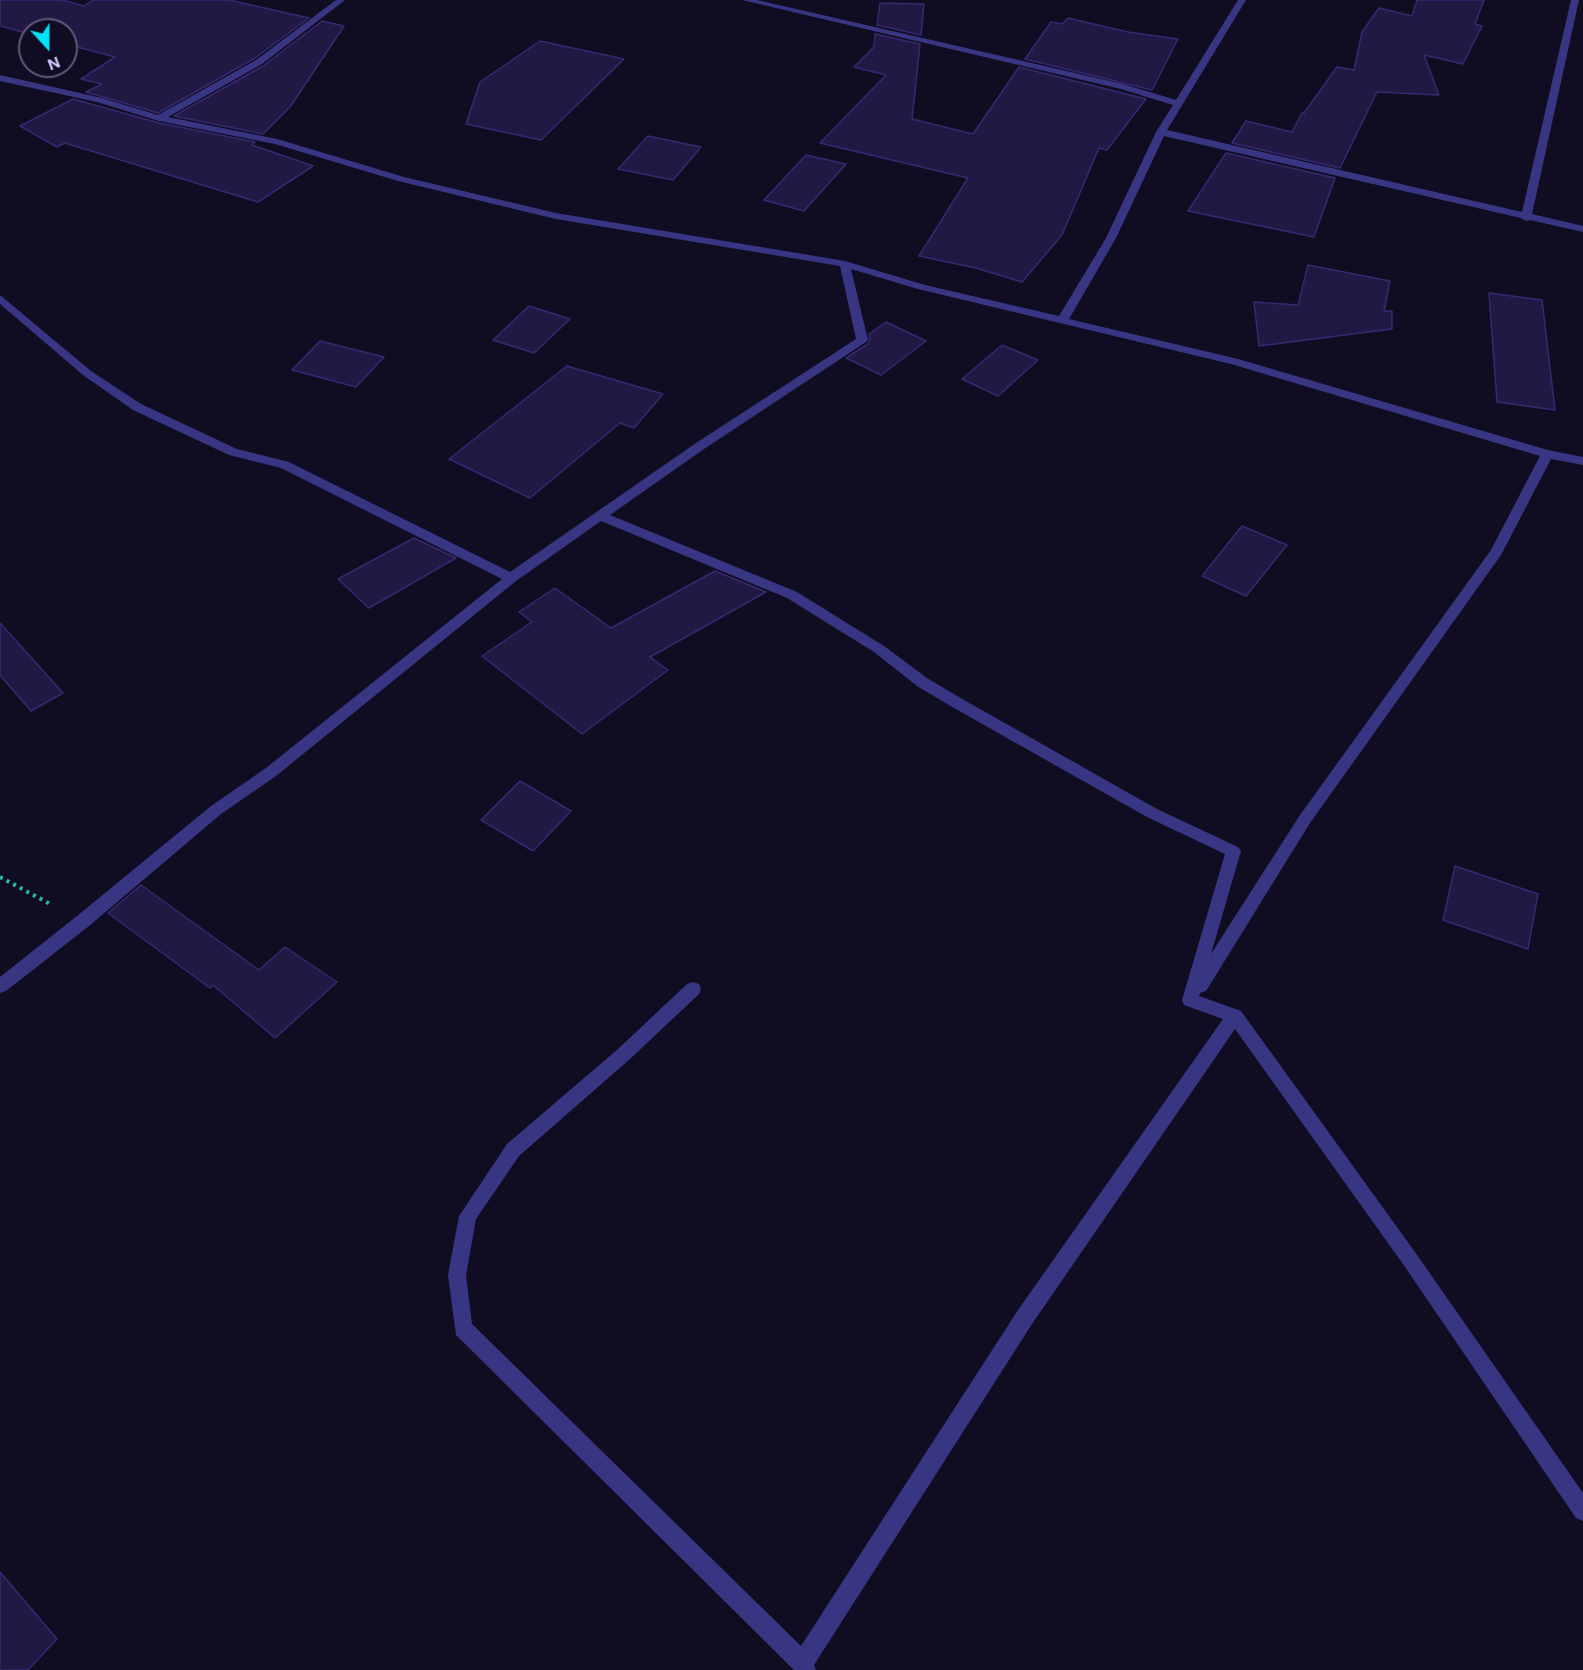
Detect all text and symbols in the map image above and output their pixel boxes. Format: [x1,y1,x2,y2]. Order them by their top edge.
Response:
north arrow [18,18,78,78]
text: N [45,52,63,75]

